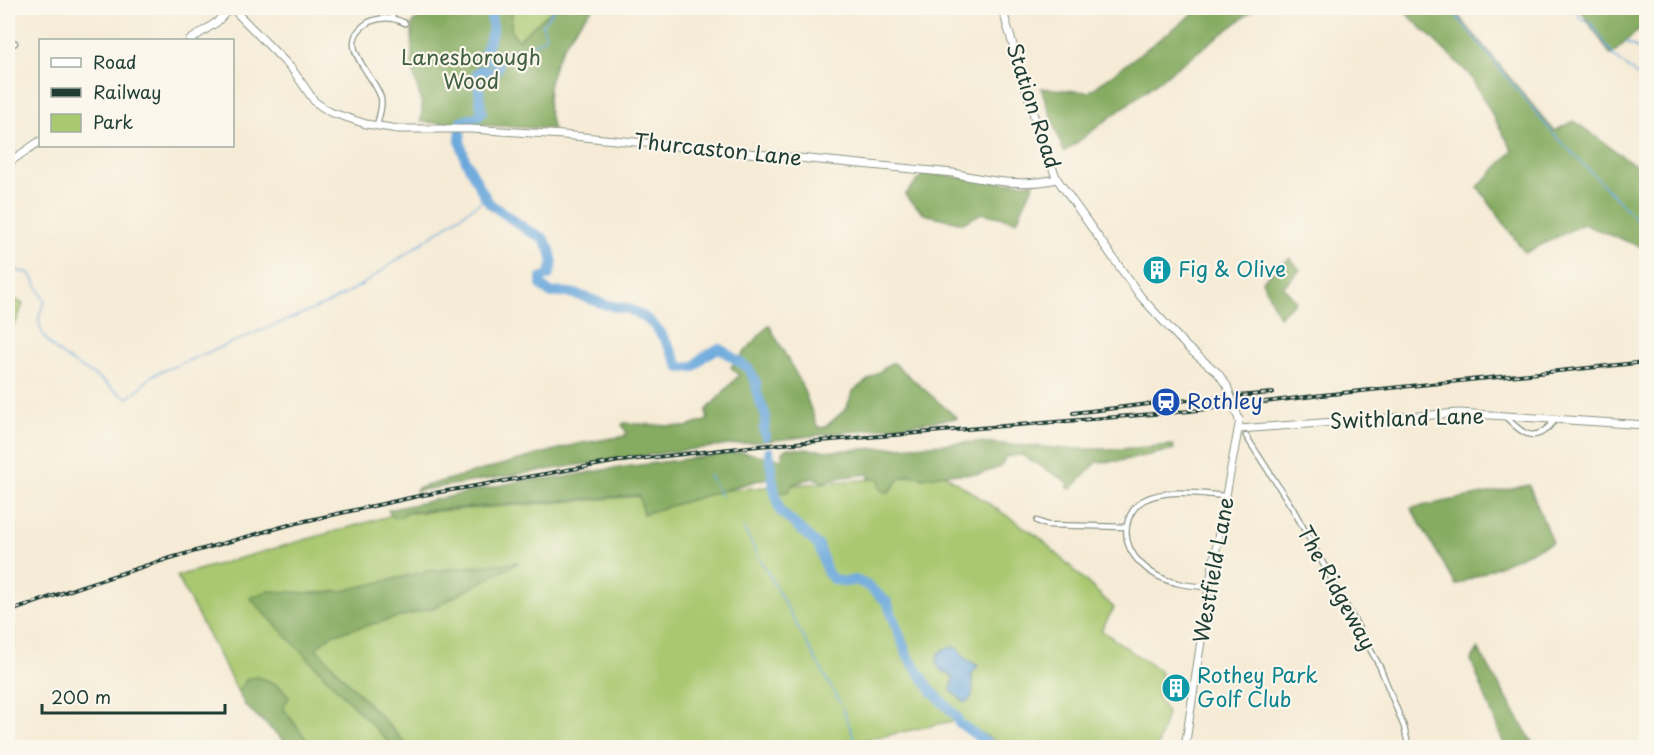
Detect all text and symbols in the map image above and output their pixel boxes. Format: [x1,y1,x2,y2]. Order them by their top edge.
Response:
street label: Station Road [1000,38,1070,172]
legend [39,39,234,147]
park label: Lanesborough Wood [401,40,541,96]
text: Road [93,48,137,75]
text: Railway [93,78,161,105]
text: Park [93,108,133,135]
street label: Thurcaston Lane [632,123,804,173]
place label: Fig & Olive [1178,252,1286,284]
building icon: Fig & Olive [1141,254,1173,286]
place label: Rothley [1187,384,1263,416]
station icon: Rothley [1150,386,1182,418]
street label: Swithland Lane [1329,398,1485,436]
street label: Westfield Lane [1183,494,1241,645]
street label: The Ridgeway [1290,519,1385,655]
place label: Rothey Park Golf Club [1197,658,1318,714]
building icon: Rothey Park Golf Club [1160,672,1192,704]
scale bar [42,677,225,715]
text: 200 m [51,683,111,710]

